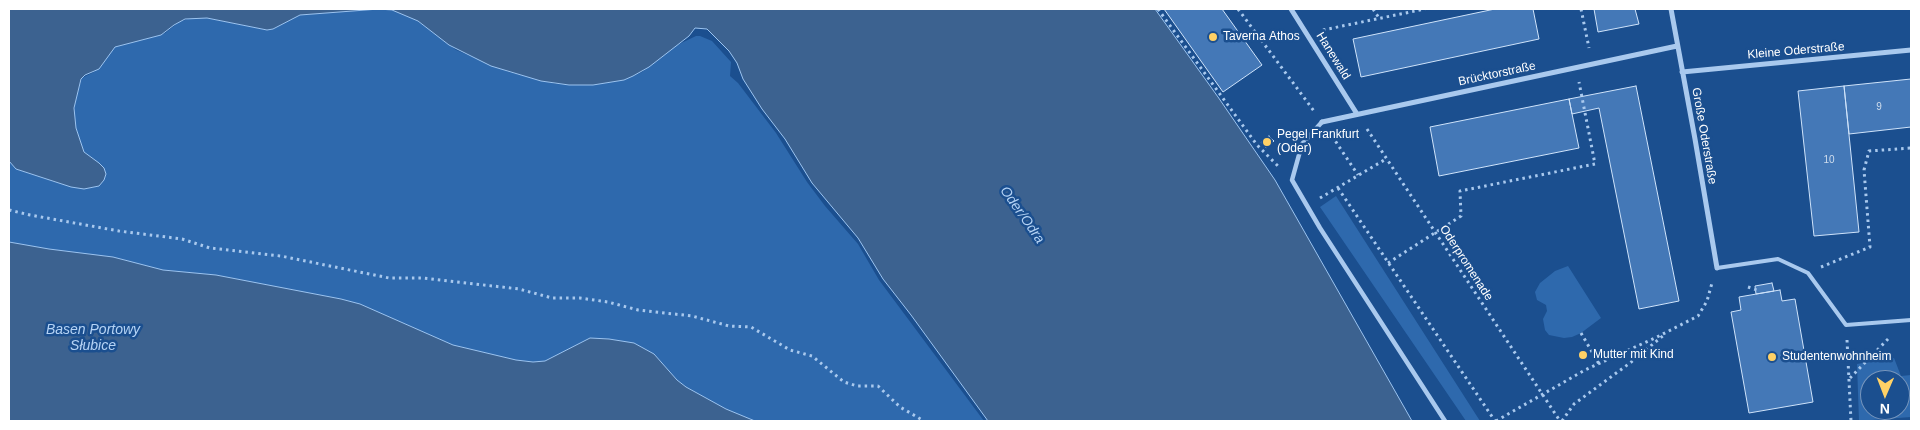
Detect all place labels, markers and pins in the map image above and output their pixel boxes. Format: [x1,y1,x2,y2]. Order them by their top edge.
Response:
place label: Taverna Athos [1223,30,1300,44]
marker: Taverna Athos [1207,31,1219,43]
place label: Pegel Frankfurt (Oder) [1277,128,1359,156]
marker: Pegel Frankfurt (Oder) [1261,136,1273,148]
place label: Mutter mit Kind [1593,348,1674,362]
marker: Mutter mit Kind [1577,349,1589,361]
place label: Studentenwohnheim [1782,350,1891,364]
marker: Studentenwohnheim [1766,351,1778,363]

